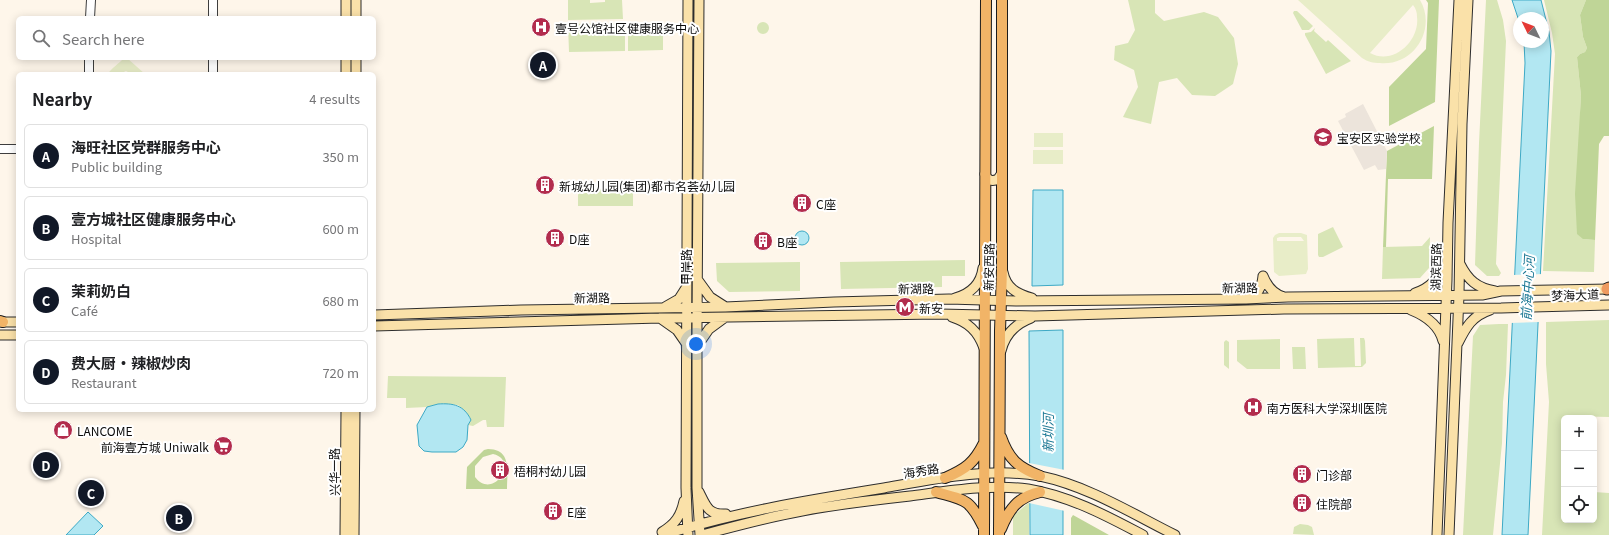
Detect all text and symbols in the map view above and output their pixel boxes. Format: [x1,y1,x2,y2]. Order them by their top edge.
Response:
north arrow [1513,12,1549,48]
search box [16,16,376,60]
hospital icon: 壹号公馆社区健康服务中心 [530,16,552,38]
place label: 壹号公馆社区健康服务中心 [555,19,699,36]
icon: search [30,27,52,49]
text: Search here [62,28,144,49]
pin: A [530,50,556,80]
text: Nearby [32,86,92,111]
text: 4 results [309,89,360,108]
school or university icon: 宝安区实验学校 [1312,126,1334,148]
place label: 宝安区实验学校 [1337,129,1421,146]
text: 海旺社区党群服务中心 [71,136,221,157]
text: A [42,147,50,166]
text: 350 m [322,147,359,166]
text: Public building [71,157,162,176]
building icon: 新城幼儿园(集团)都市名荟幼儿园 [534,174,556,196]
place label: 新城幼儿园(集团)都市名荟幼儿园 [559,177,735,194]
building icon: C座 [791,192,813,214]
place label: C座 [816,195,836,212]
text: 壹方城社区健康服务中心 [71,208,236,229]
text: B [42,219,50,238]
text: 600 m [322,219,359,238]
building icon: D座 [544,227,566,249]
text: Hospital [71,229,122,248]
place label: D座 [569,230,589,247]
building icon: B座 [752,230,774,252]
place label: B座 [777,233,797,250]
street label: 新安西路 [979,243,997,291]
street label: 湖滨西路 [1426,243,1444,291]
street label: 甲岸路 [677,249,694,285]
water label: 前海中心河 [1516,252,1538,321]
street label: 新湖路 [1222,278,1258,296]
street label: 新湖路 [898,279,934,297]
text: 茉莉奶白 [71,280,131,301]
street label: 梦海大道 [1551,285,1599,303]
street label: 新湖路 [574,288,610,306]
text: C [42,291,50,310]
text: 680 m [322,291,359,310]
metro station icon: 新安 [894,296,916,318]
place label: 新安 [919,299,943,316]
text: Café [71,301,98,320]
your location [686,334,706,354]
text: 费大厨·辣椒炒肉 [71,352,191,373]
text: D [41,363,51,382]
text: 720 m [322,363,359,382]
text: Restaurant [71,373,137,392]
hospital icon: 南方医科大学深圳医院 [1242,396,1264,418]
place label: 南方医科大学深圳医院 [1267,399,1387,416]
water label: 新圳河 [1038,411,1057,453]
map controls [1561,415,1597,523]
button: + [1561,415,1597,451]
shop icon: LANCOME [52,419,74,441]
place label: LANCOME [77,422,132,439]
supermarket icon: 前海壹方城 Uniwalk [212,435,234,457]
place label: 前海壹方城 Uniwalk [101,438,209,455]
street label: 兴华一路 [325,448,342,496]
pin: D [33,450,59,480]
button: − [1561,451,1597,487]
building icon: 梧桐村幼儿园 [489,459,511,481]
street label: 海秀路 [902,459,940,481]
place label: 梧桐村幼儿园 [514,462,586,479]
building icon: 门诊部 [1291,463,1313,485]
place label: 门诊部 [1316,466,1352,483]
pin: C [78,478,104,508]
button: locate [1561,487,1597,523]
building icon: 住院部 [1291,492,1313,514]
place label: 住院部 [1316,495,1352,512]
building icon: E座 [542,500,564,522]
pin: B [166,503,192,533]
place label: E座 [567,503,586,520]

